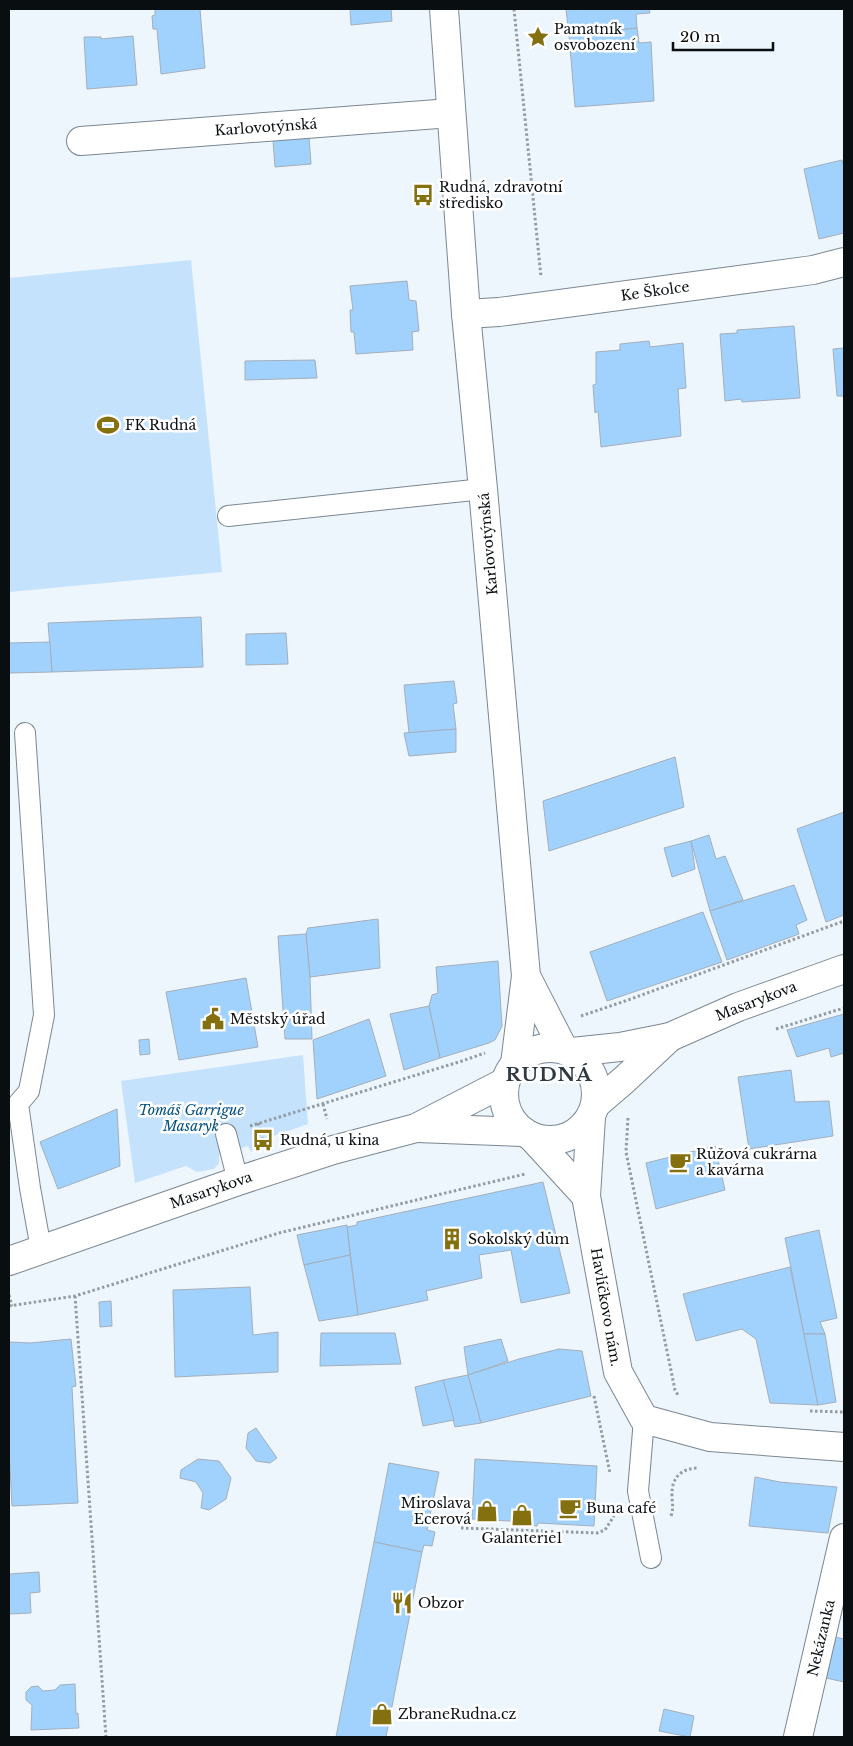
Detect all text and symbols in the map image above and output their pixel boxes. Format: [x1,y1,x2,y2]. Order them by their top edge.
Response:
place label: Pamatník osvobození [554,20,635,54]
scale bar [673,20,773,52]
place icon: Pamatník osvobození [525,24,551,50]
text: 20 m [680,27,720,46]
street label: Karlovotýnská [214,114,318,140]
place label: Rudná, zdravotní středisko [439,178,563,212]
bus stop icon: Rudná, zdravotní středisko [410,182,436,208]
street label: Ke Školce [619,276,690,305]
sports icon: FK Rudná [95,412,121,438]
place label: FK Rudná [125,416,196,434]
street label: Karlovotýnská [475,492,501,596]
street label: Masarykova [713,977,800,1025]
public building icon: Městský úřad [200,1006,226,1032]
place label: Městský úřad [230,1010,326,1028]
district label: RUDNÁ [505,1063,593,1086]
park label: Tomáš Garrigue Masaryk [138,1101,244,1135]
bus stop icon: Rudná, u kina [250,1127,276,1153]
place label: Rudná, u kina [280,1131,380,1149]
place label: Růžová cukrárna a kavárna [696,1145,817,1179]
cafe icon: Růžová cukrárna a kavárna [667,1149,693,1175]
street label: Masarykova [168,1167,255,1212]
building icon: Sokolský dům [439,1226,465,1252]
place label: Sokolský dům [468,1230,569,1248]
street label: Havlíčkovo nám. [587,1246,625,1368]
place label: Miroslava Ecerová [401,1494,471,1528]
cafe icon: Buna café [557,1495,583,1521]
shop icon: Miroslava Ecerová [474,1498,500,1524]
place label: Buna café [586,1499,656,1517]
shop icon: Galanterie1 [509,1502,535,1528]
place label: Galanterie1 [482,1529,562,1547]
restaurant icon: Obzor [389,1590,415,1616]
place label: Obzor [418,1594,464,1612]
street label: Nekázanka [803,1598,839,1678]
shop icon: ZbraneRudna.cz [369,1701,395,1727]
place label: ZbraneRudna.cz [398,1705,516,1723]

